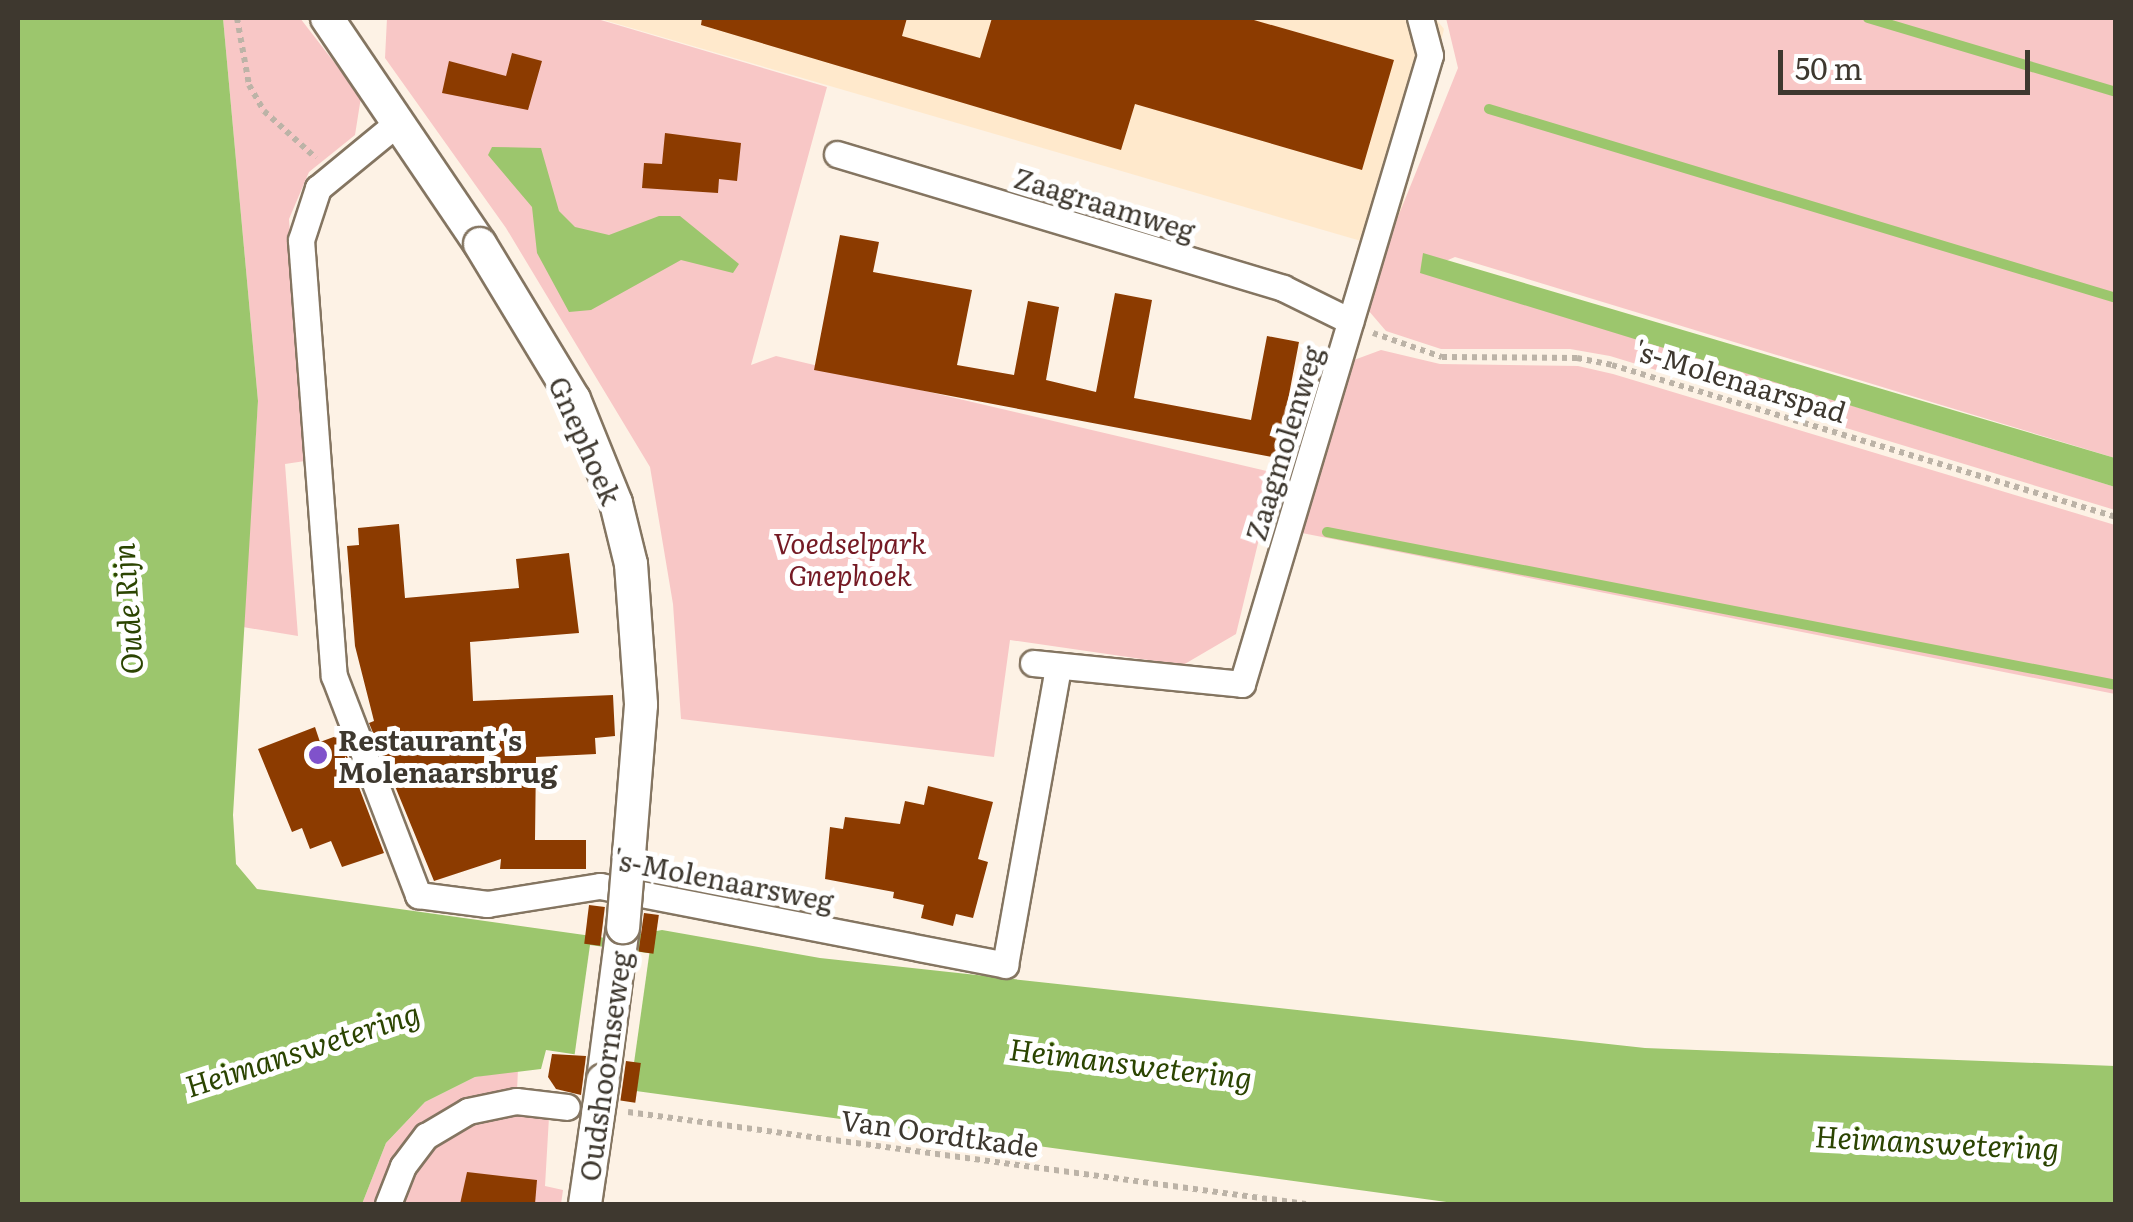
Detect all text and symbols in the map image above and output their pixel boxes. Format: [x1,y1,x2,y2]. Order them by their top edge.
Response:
scale bar [1783,30,2036,92]
text: 50 m [1795,45,1863,89]
street label: Zaagraamweg [1011,160,1199,246]
street label: 's-Molenaarspad [1631,332,1851,428]
street label: Zaagmolenweg [1237,342,1329,544]
street label: Gnephoek [543,371,629,509]
park label: Voedselpark Gnephoek [774,525,926,591]
water label: Oude Rijn [103,542,149,676]
place label: Restaurant 's Molenaarsbrug [338,722,557,788]
marker: Restaurant 's Molenaarsbrug [307,744,329,766]
street label: 's-Molenaarsweg [611,841,837,917]
street label: Oudshoornseweg [571,949,637,1183]
water label: Heimanswetering [180,993,424,1103]
water label: Heimanswetering [1007,1029,1255,1095]
street label: Van Oordtkade [839,1101,1041,1163]
water label: Heimanswetering [1814,1117,2060,1165]

